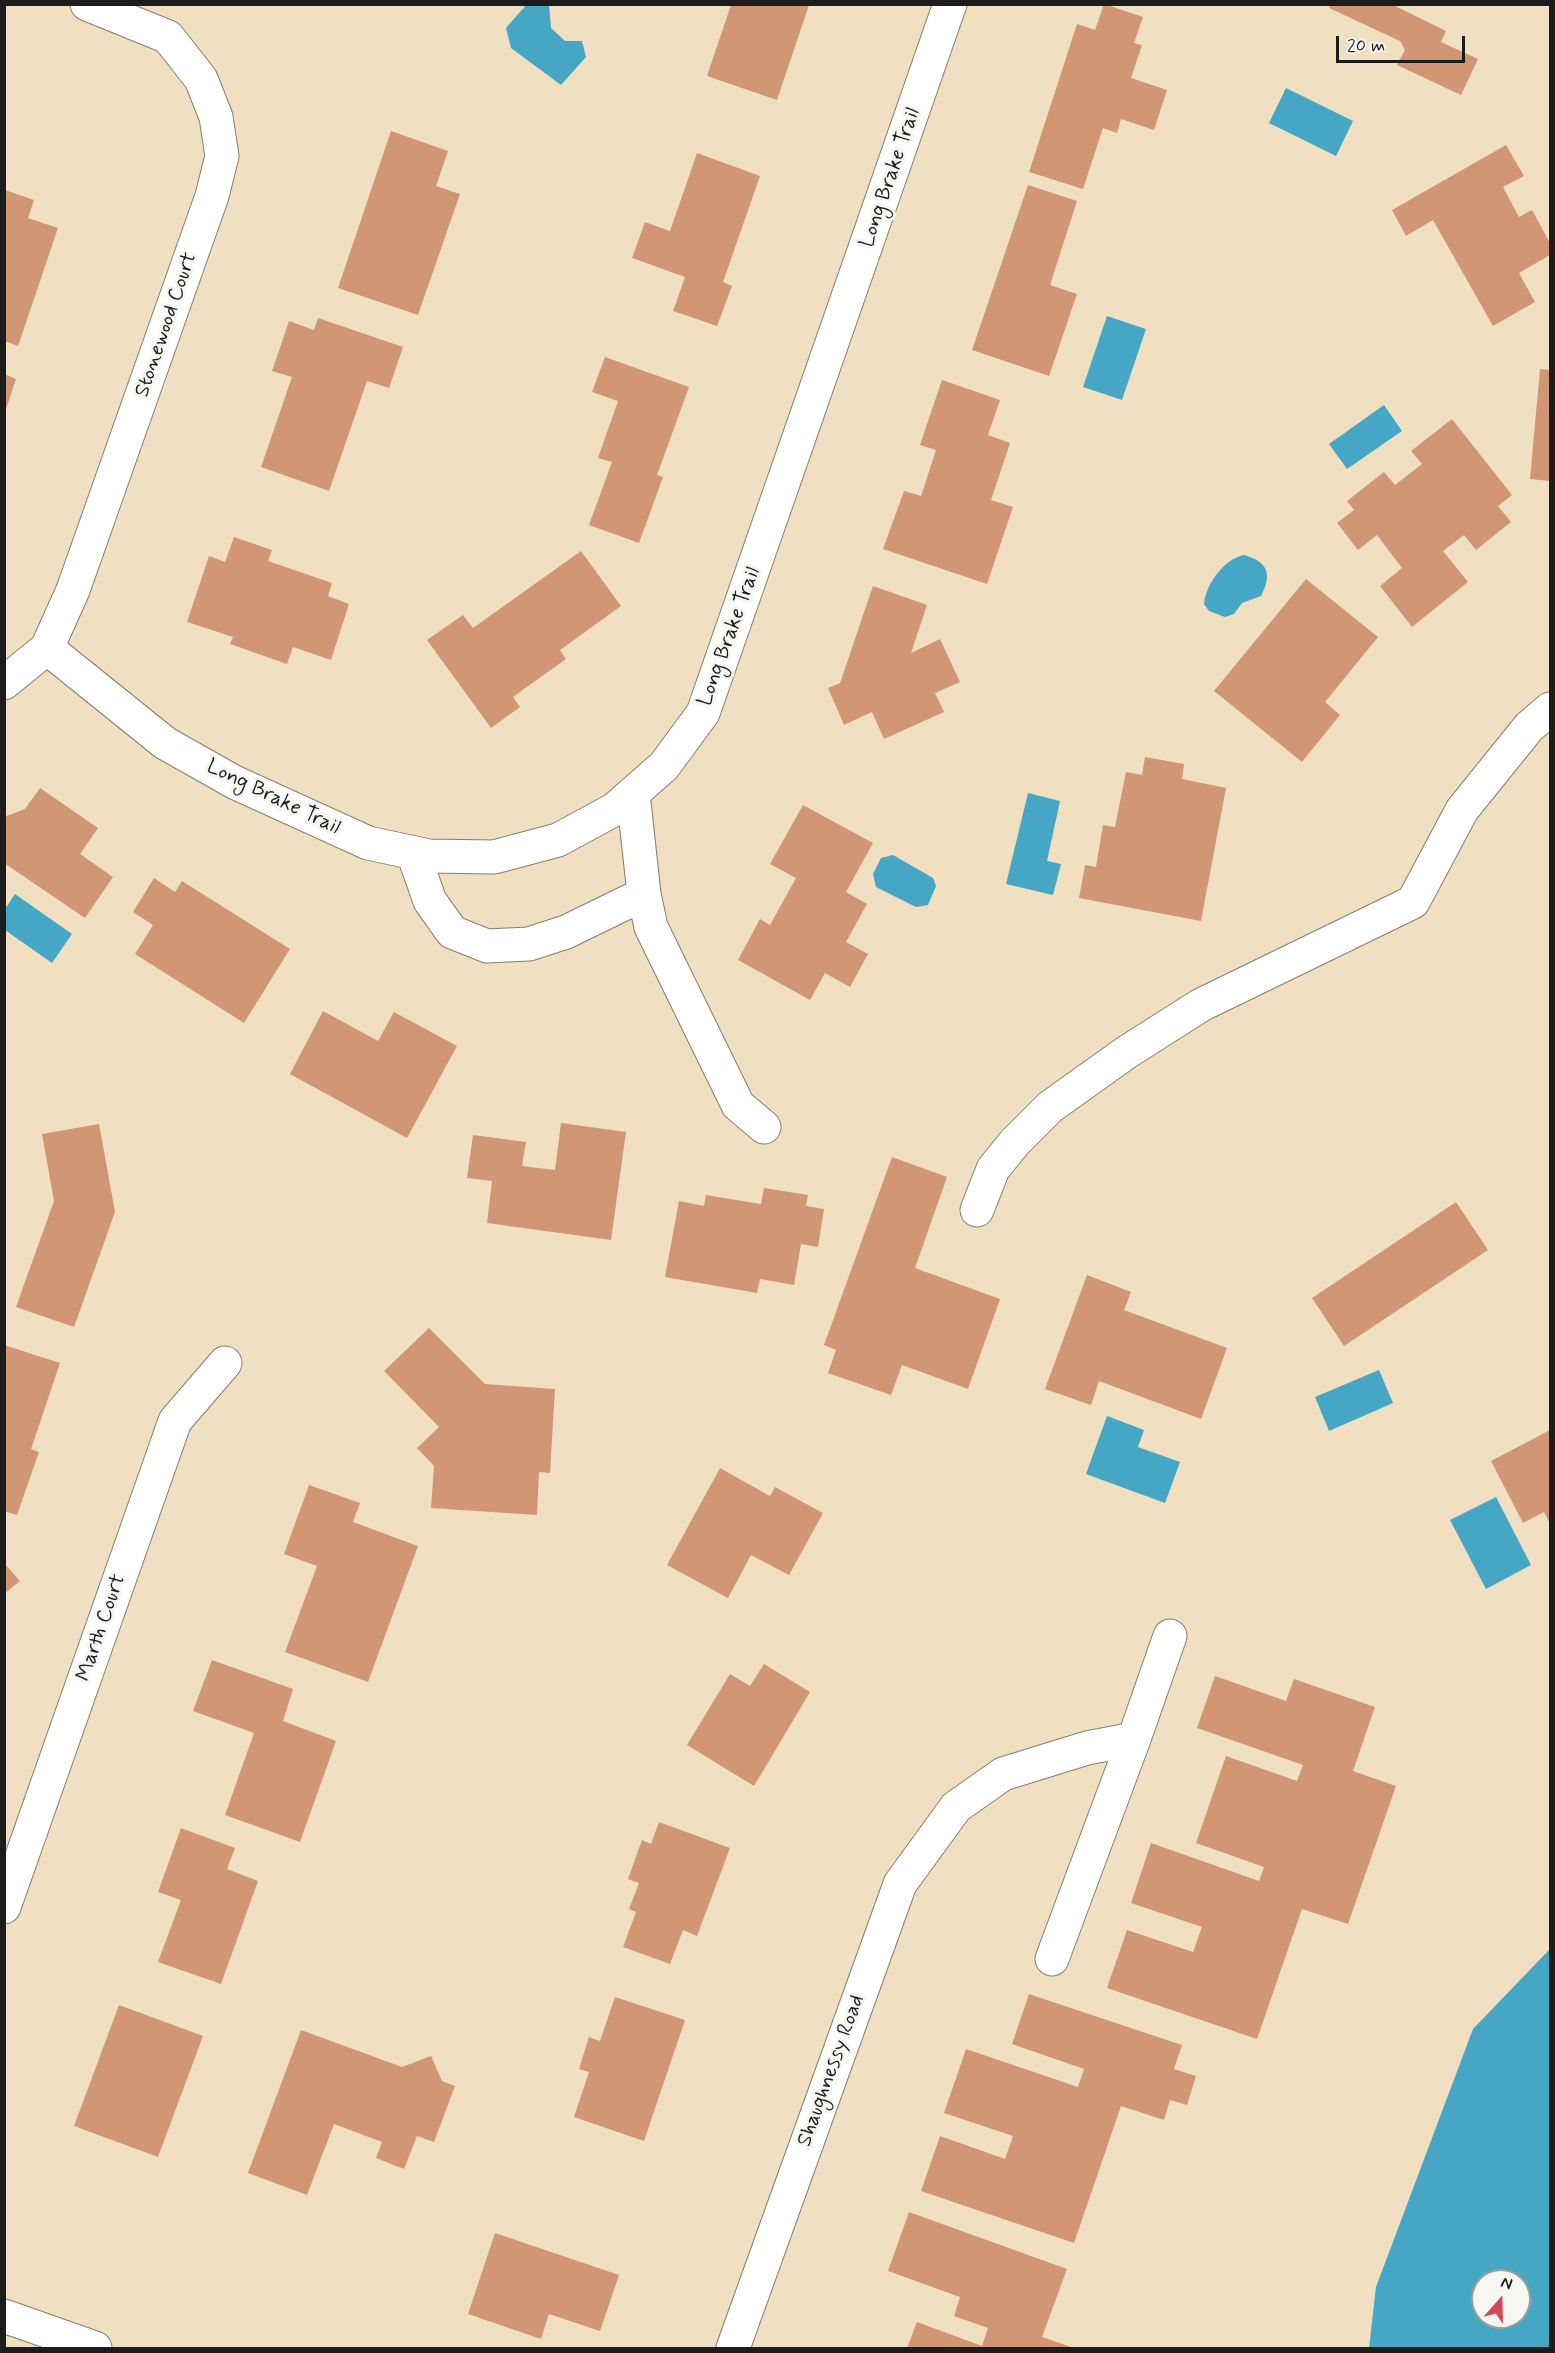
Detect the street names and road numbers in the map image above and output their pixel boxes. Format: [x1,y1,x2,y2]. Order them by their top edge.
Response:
street label: Long Brake Trail [855,105,927,251]
street label: Stonewood Court [130,249,204,401]
street label: Long Brake Trail [693,564,767,710]
street label: Long Brake Trail [202,755,344,841]
street label: Marth Court [72,1571,132,1685]
street label: Shaughnessy Road [793,1992,871,2150]

